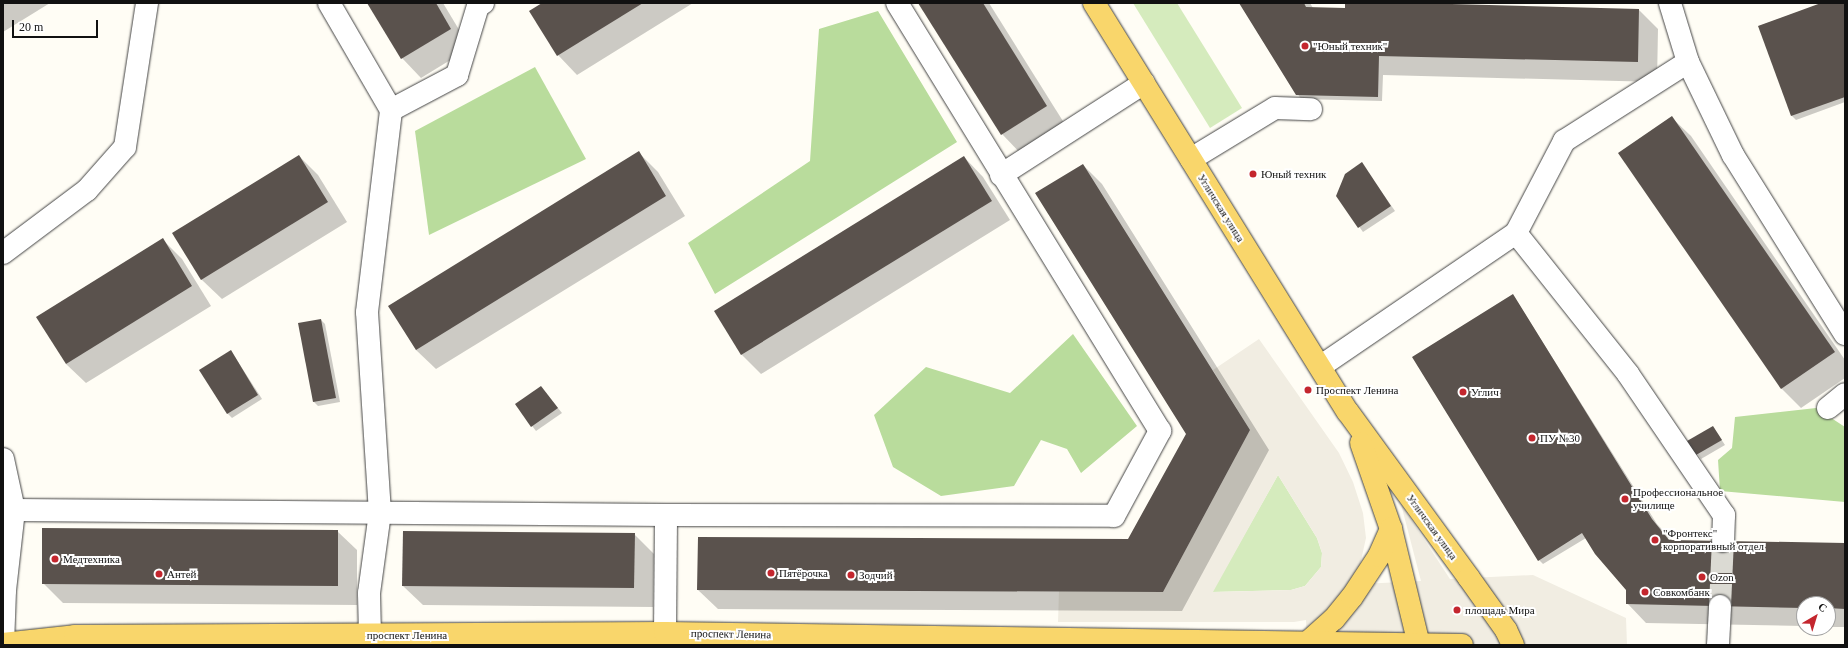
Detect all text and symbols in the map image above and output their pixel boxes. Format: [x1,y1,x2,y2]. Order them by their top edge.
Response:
scale bar [14,12,100,38]
text: 20 m [19,20,43,34]
place label: "Юный техник" [1313,39,1387,53]
marker: "Юный техник" [1300,41,1310,51]
place label: Юный техник [1261,167,1326,181]
marker: Юный техник [1248,169,1258,179]
street label: Угличская улица [1195,172,1247,244]
place label: Проспект Ленина [1316,383,1398,397]
marker: Проспект Ленина [1303,385,1313,395]
place label: Углич [1471,385,1499,399]
marker: Углич [1458,387,1468,397]
place label: ПУ №30 [1540,431,1580,445]
marker: ПУ №30 [1527,433,1537,443]
place label: Профессиональное училище [1633,486,1723,512]
street label: Угличская улица [1404,492,1460,562]
marker: Профессиональное училище [1620,494,1630,504]
place label: "Фронтекс" корпоративный отдел [1663,527,1764,553]
marker: "Фронтекс" корпоративный отдел [1650,535,1660,545]
place label: Медтехника [63,552,120,566]
marker: Медтехника [50,554,60,564]
place label: Пятёрочка [779,566,828,580]
place label: Антей [167,567,196,581]
marker: Пятёрочка [766,568,776,578]
place label: Зодчий [859,568,893,582]
marker: Антей [154,569,164,579]
marker: Зодчий [846,570,856,580]
place label: Ozon [1710,570,1734,584]
marker: Ozon [1697,572,1707,582]
place label: Совкомбанк [1653,585,1710,599]
marker: Совкомбанк [1640,587,1650,597]
north arrow [1796,596,1836,636]
text: С [1816,600,1830,615]
place label: площадь Мира [1465,603,1535,617]
marker: площадь Мира [1452,605,1462,615]
street label: проспект Ленина [691,627,771,641]
street label: проспект Ленина [367,628,447,642]

